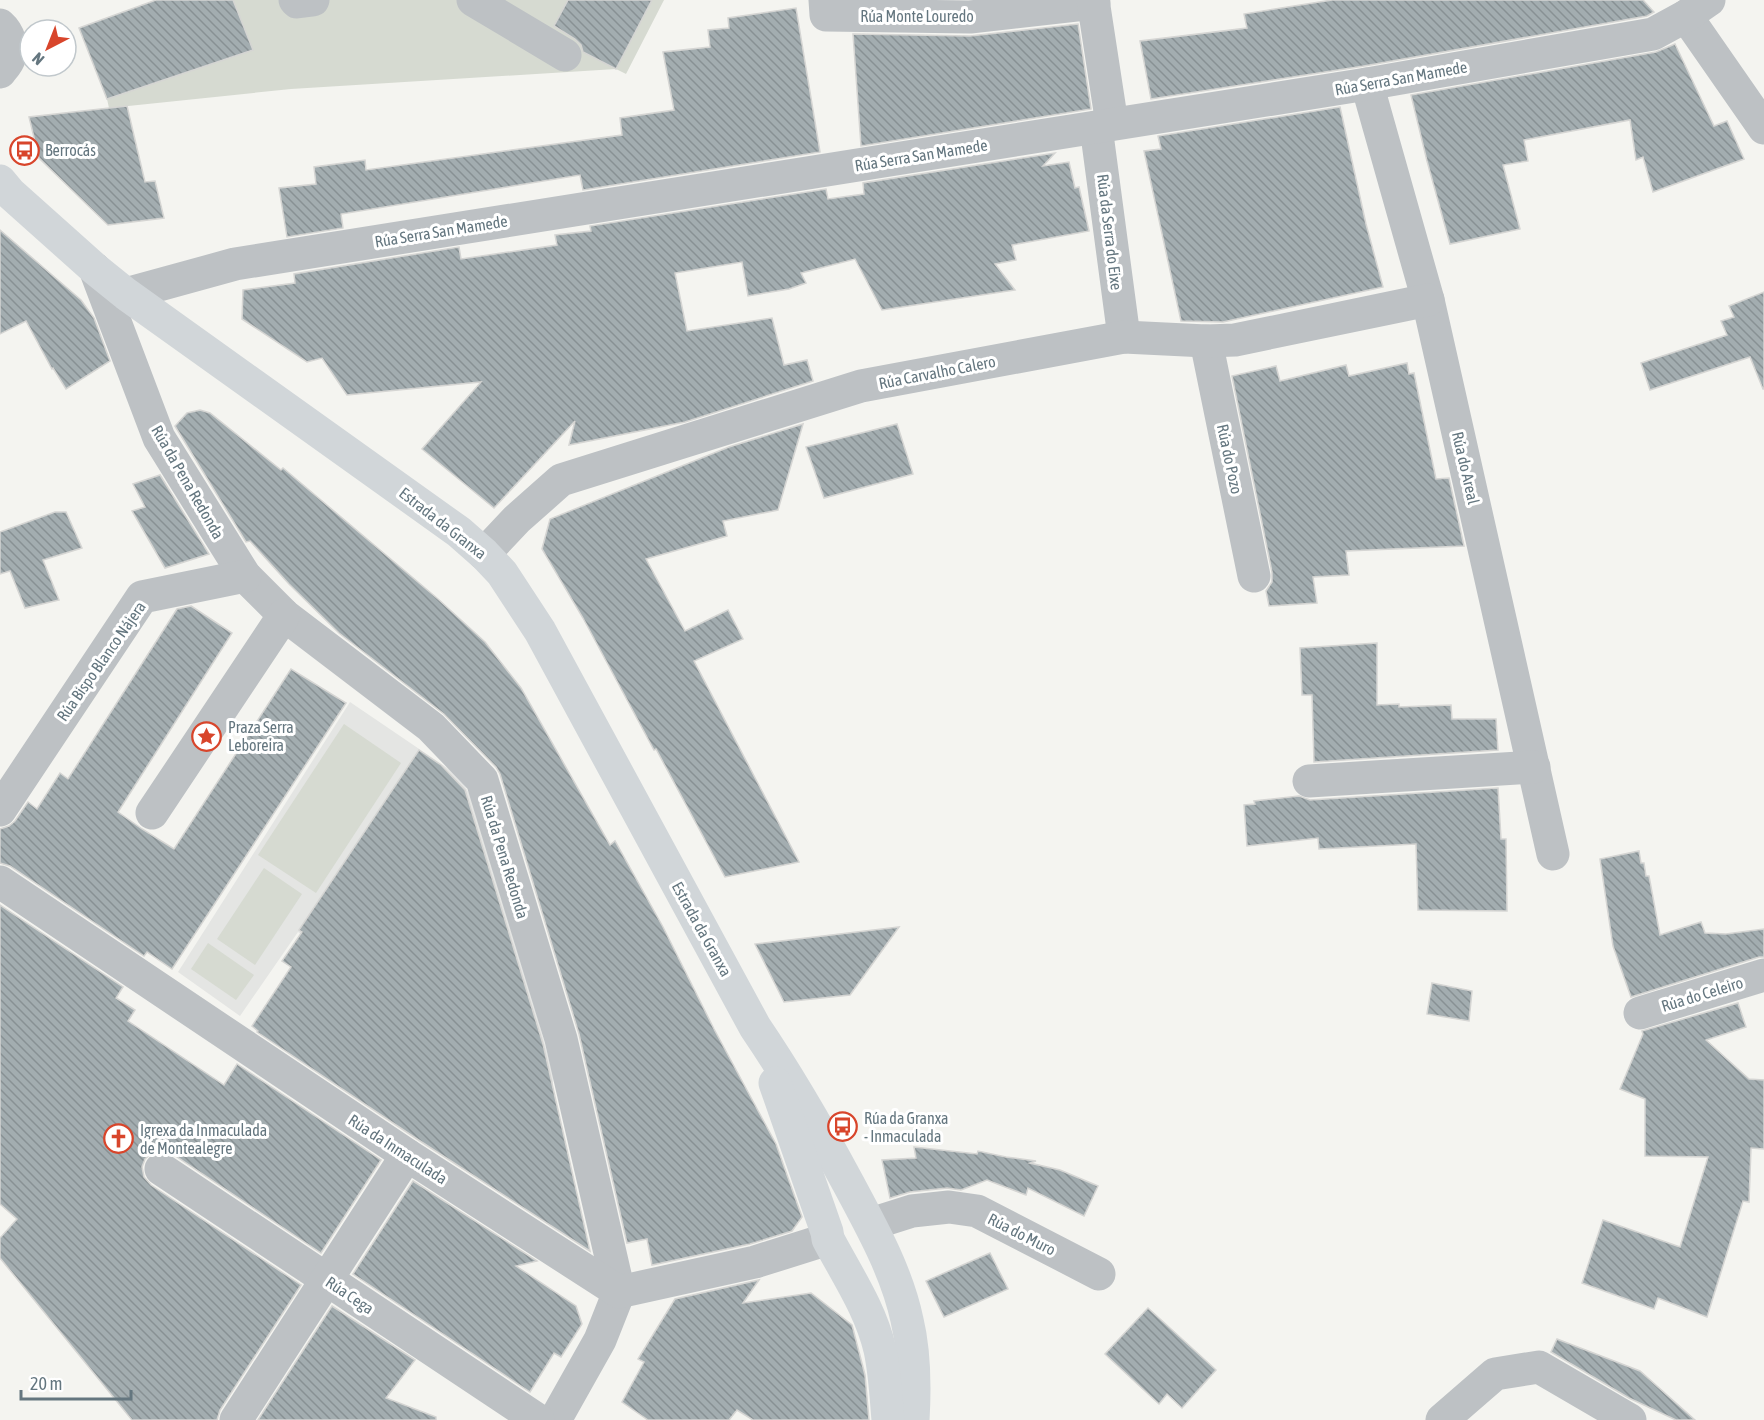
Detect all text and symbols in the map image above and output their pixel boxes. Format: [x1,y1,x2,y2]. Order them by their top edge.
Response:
street label: Rúa Monte Louredo [860,7,974,25]
north arrow [18,18,78,78]
text: N [28,49,47,69]
street label: Rúa Serra San Mamede [1333,58,1469,98]
bus stop icon: Berrocás [8,134,40,166]
street label: Rúa Serra San Mamede [853,136,989,174]
place label: Berrocás [45,141,96,159]
street label: Rúa da Serra do Eixe [1094,173,1126,291]
street label: Rúa Serra San Mamede [373,212,509,250]
street label: Rúa Carvalho Calero [877,352,997,392]
street label: Rúa da Pena Redonda [148,422,228,542]
street label: Rúa do Pozo [1214,422,1246,496]
street label: Rúa do Areal [1449,430,1483,507]
street label: Estrada da Granxa [396,483,490,563]
street label: Rúa Bispo Blanco Nájera [53,598,150,725]
place label: Praza Serra Leboreira [228,718,294,754]
place icon: Praza Serra Leboreira [191,720,223,752]
street label: Rúa da Pena Redonda [478,793,532,921]
street label: Estrada da Granxa [669,879,735,979]
street label: Rúa do Celeiro [1659,973,1745,1015]
place label: Rúa da Granxa - Inmaculada [864,1109,949,1145]
street label: Rúa da Inmaculada [345,1110,451,1188]
bus stop icon: Rúa da Granxa - Inmaculada [827,1111,859,1143]
place label: Igrexa da Inmaculada de Montealegre [140,1121,267,1158]
church icon: Igrexa da Inmaculada de Montealegre [103,1123,135,1155]
street label: Rúa do Muro [985,1209,1059,1259]
street label: Rúa Cega [322,1272,377,1318]
scale bar [21,1363,130,1401]
text: 20 m [30,1373,62,1394]

